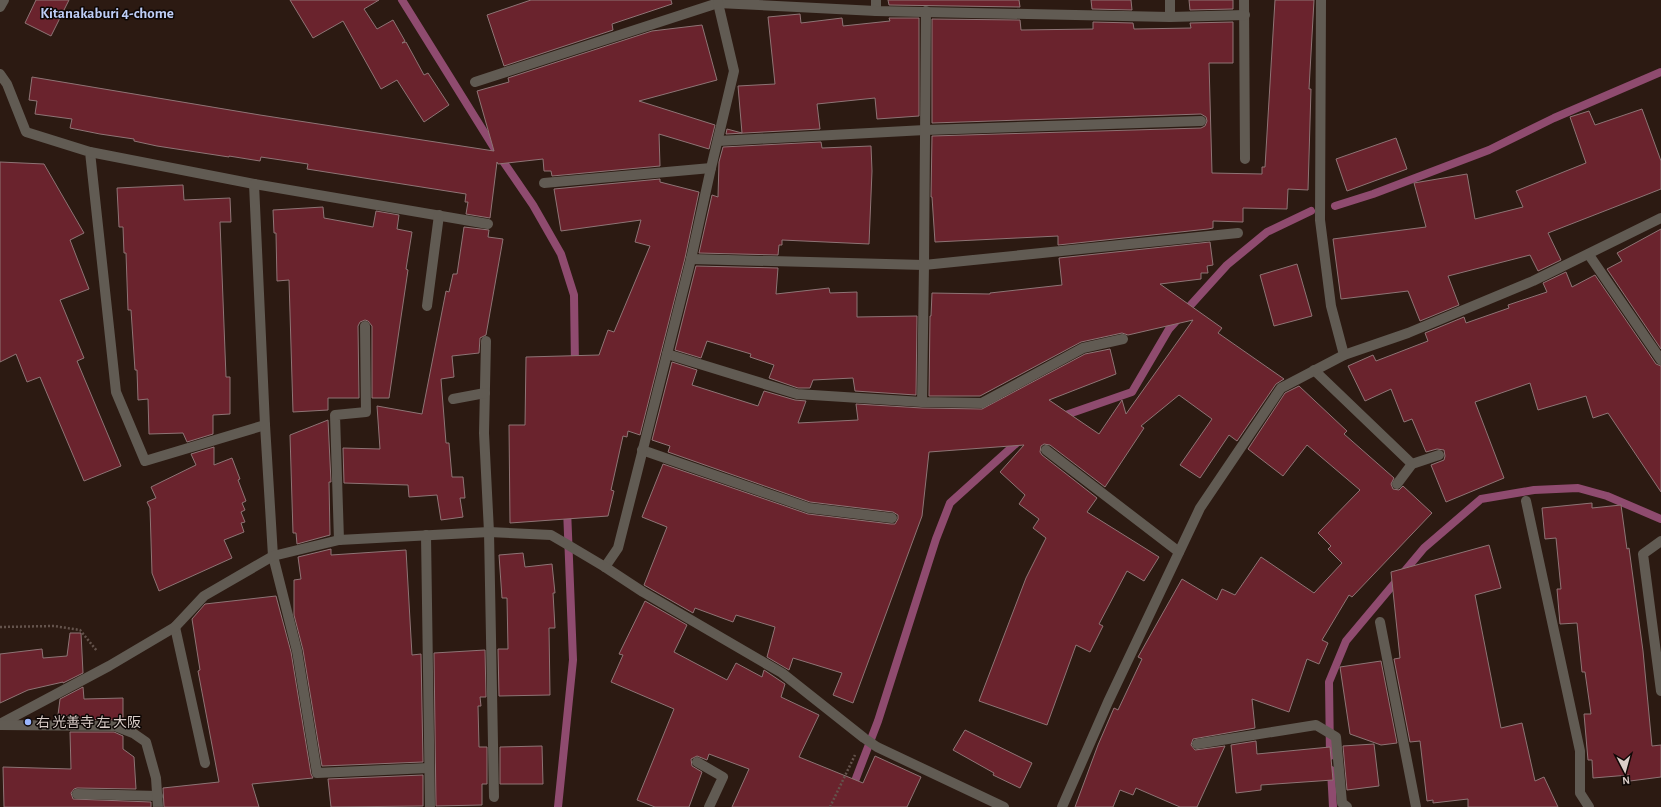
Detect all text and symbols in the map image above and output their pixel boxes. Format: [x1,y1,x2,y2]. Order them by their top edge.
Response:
district label: Kitanakaburi 4-chome [40,6,174,21]
place label: 右 光善寺 左 大阪 [36,715,141,730]
marker: 右 光善寺 左 大阪 [23,717,33,727]
north arrow [1605,751,1645,791]
text: N [1622,775,1630,786]

